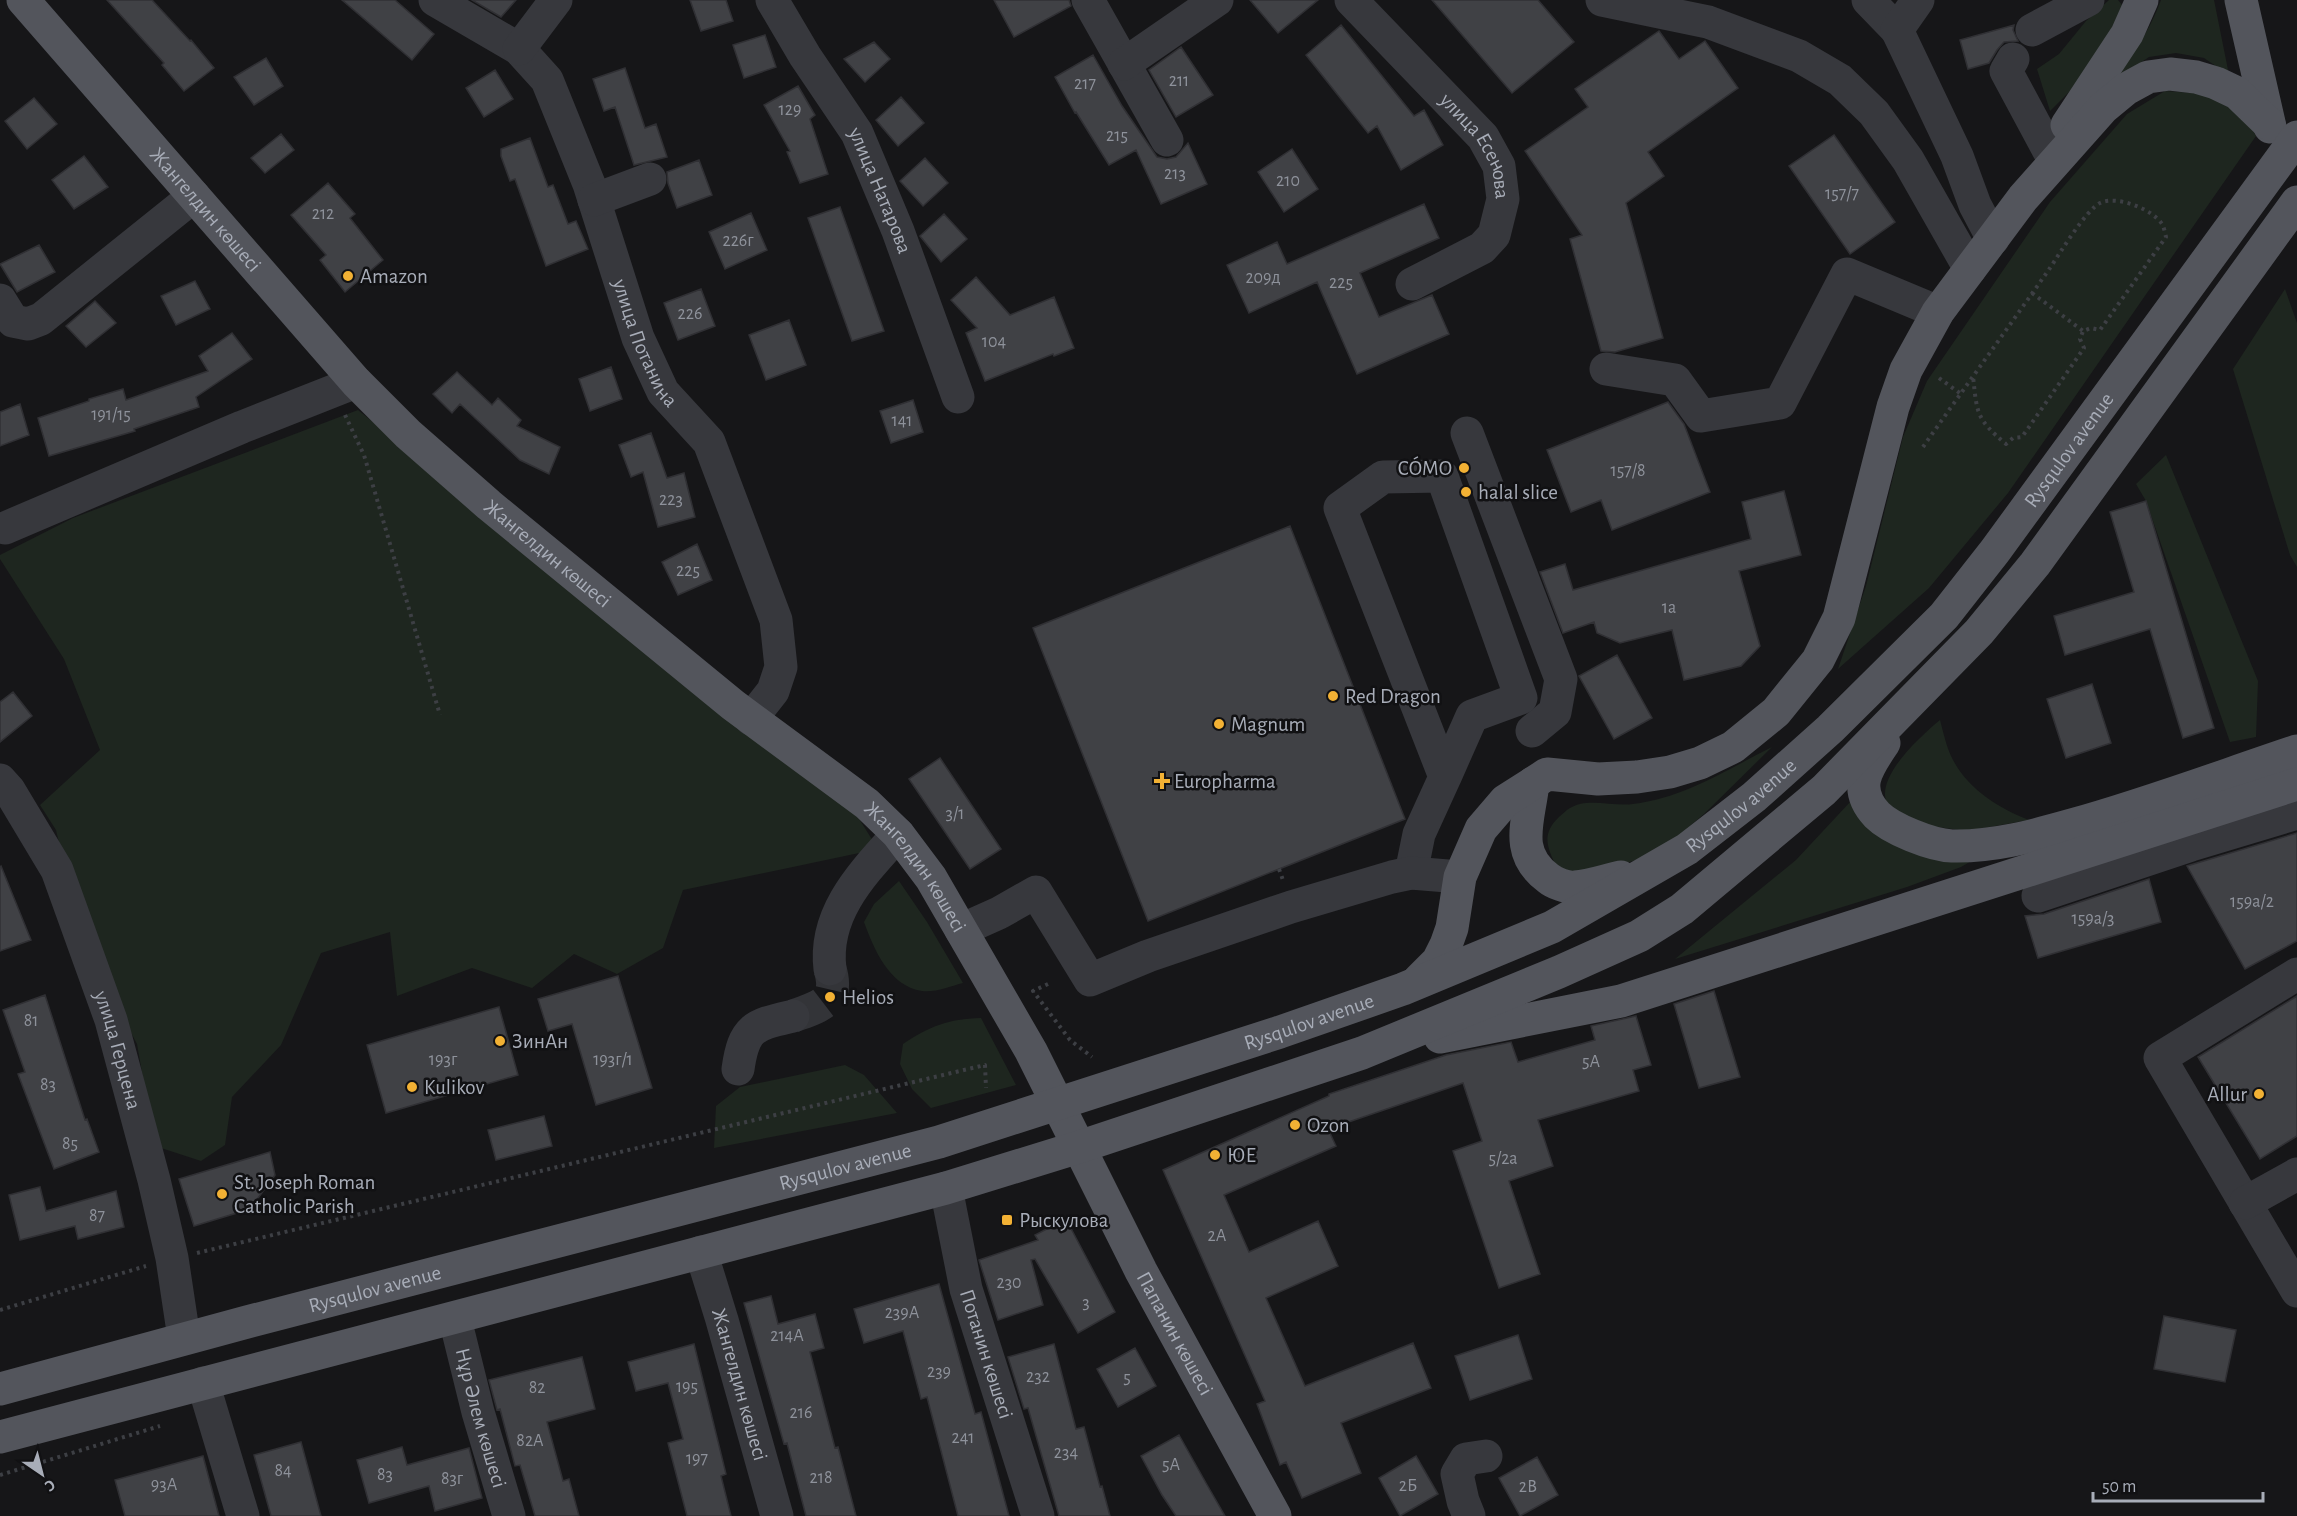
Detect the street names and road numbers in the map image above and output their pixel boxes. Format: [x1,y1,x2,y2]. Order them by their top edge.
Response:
street label: улица Есенова [1435,88,1513,200]
street label: улица Натарова [845,122,916,257]
street label: Жангелдин көшесі [146,143,265,276]
street label: улица Потанина [609,276,682,411]
street label: Rysqulov avenue [2020,389,2117,511]
street label: Жангелдин көшесі [480,495,615,611]
street label: Rysqulov avenue [1681,754,1800,857]
street label: Жангелдин көшесі [861,797,970,936]
street label: улица Герцена [90,987,145,1112]
street label: Rysqulov avenue [1241,990,1377,1053]
street label: Rysqulov avenue [777,1139,914,1194]
street label: Rysqulov avenue [306,1261,443,1316]
street label: Папанин көшесі [1133,1268,1217,1399]
street label: Потанин көшесі [956,1287,1017,1421]
street label: Жангелдин көшесі [708,1306,771,1463]
street label: Нұр Әлем көшесі [452,1345,510,1490]

